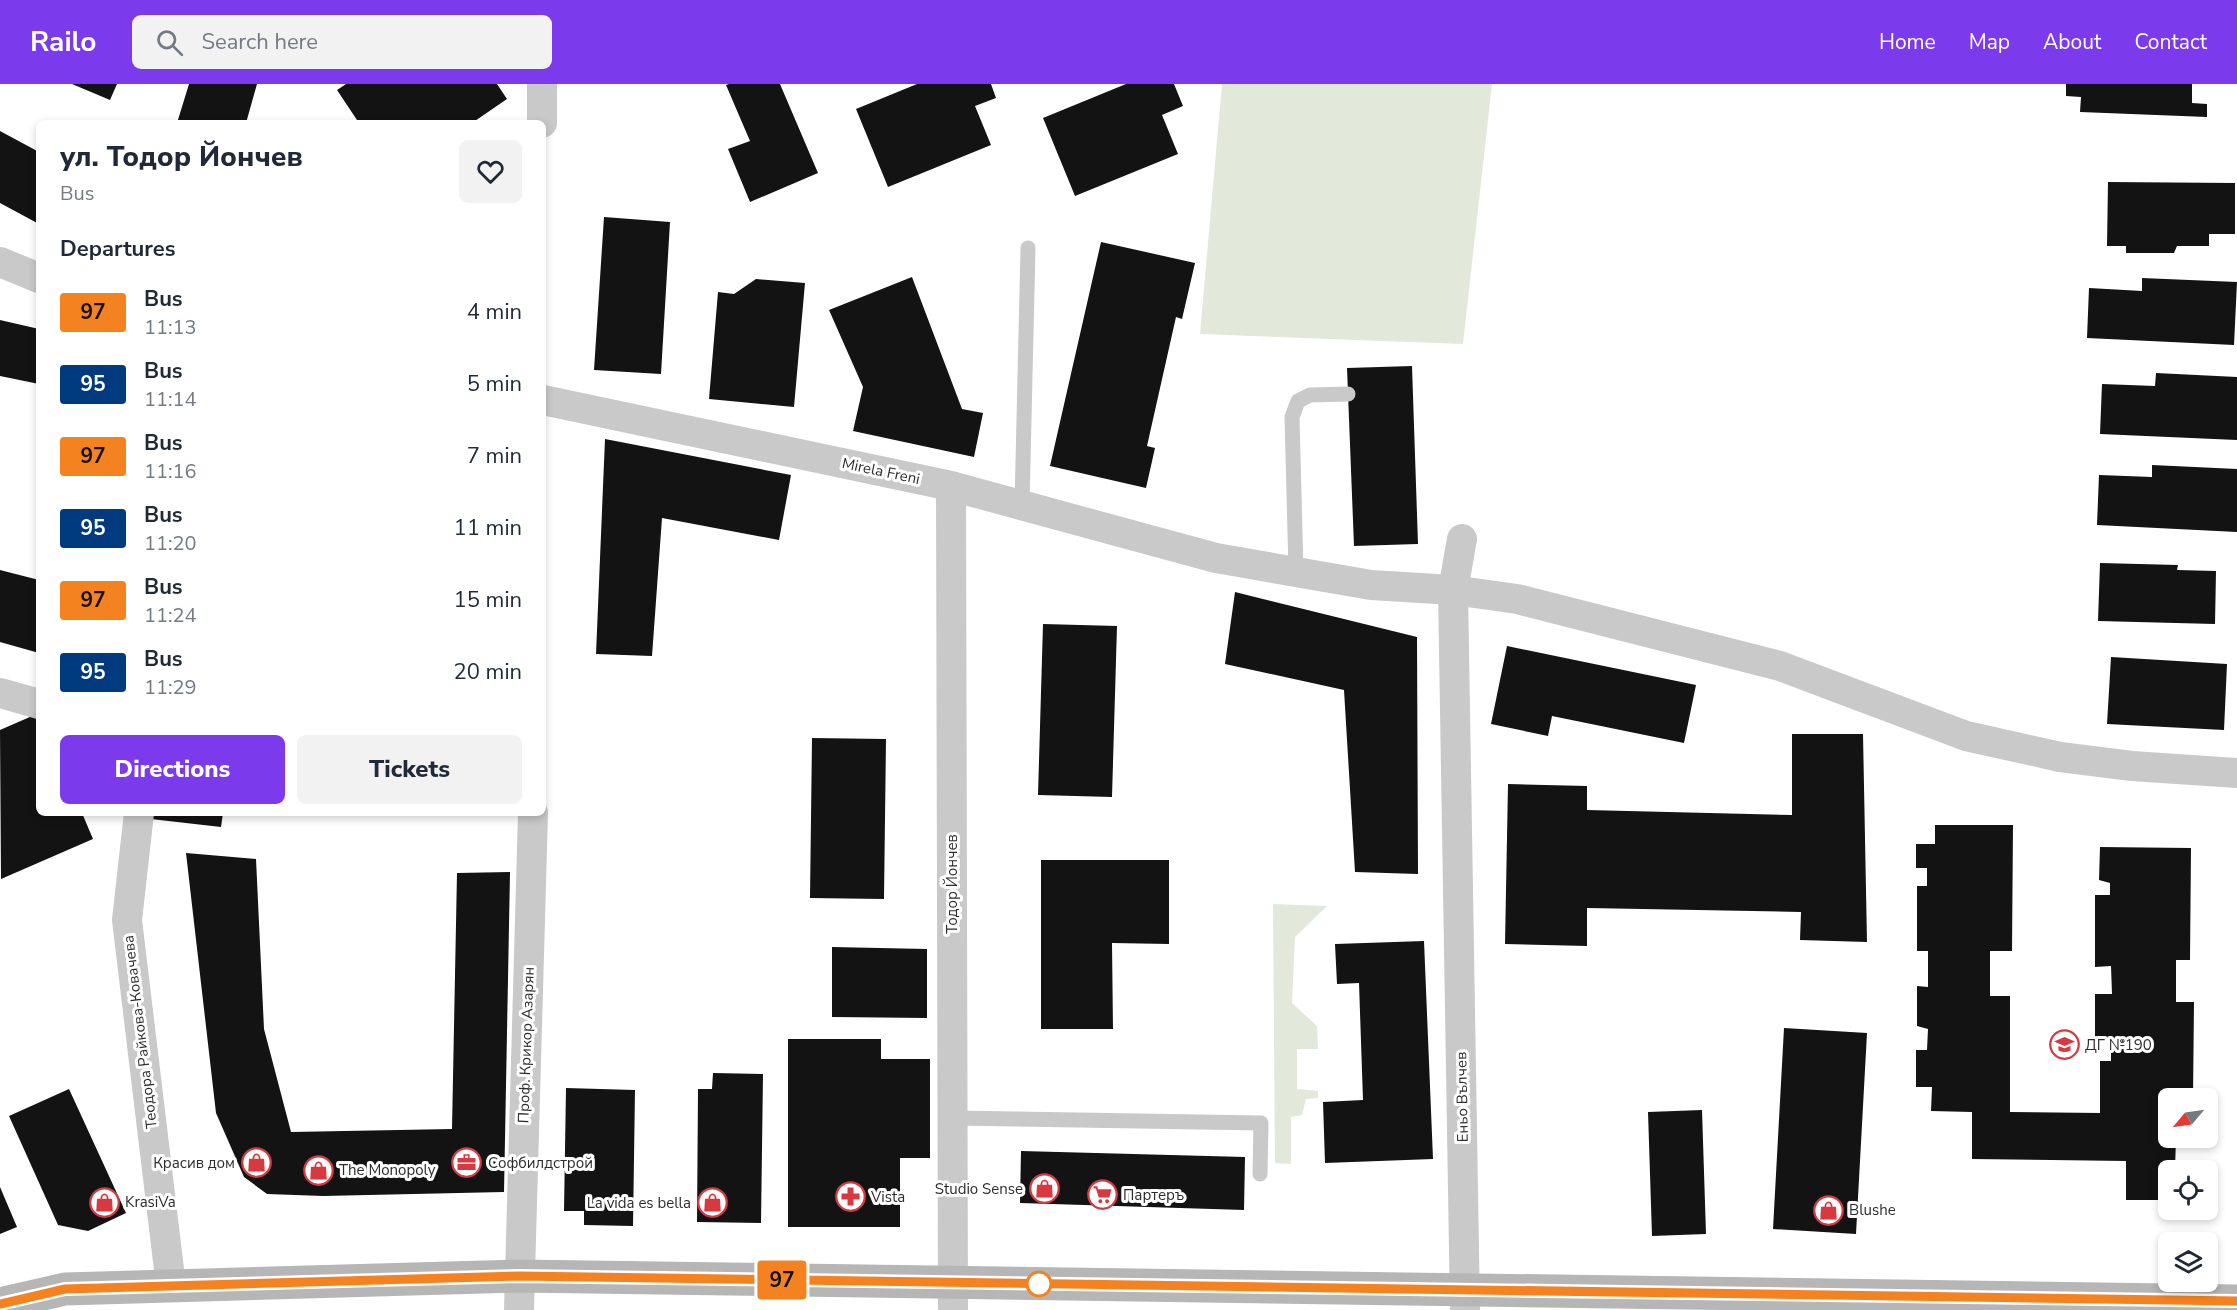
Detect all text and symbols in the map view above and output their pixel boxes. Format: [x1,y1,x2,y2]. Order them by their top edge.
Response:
search box [132,15,552,69]
text: Railo [30,23,96,61]
icon: search [153,26,186,59]
text: Search here [201,27,318,57]
text: Home [1879,28,1936,56]
text: Map [1969,28,2010,56]
text: About [2043,28,2101,56]
text: Contact [2134,28,2207,56]
text: ул. Тодор Йончев [60,138,303,176]
button: heart [459,140,522,203]
text: Bus [60,180,94,207]
text: Departures [60,234,175,264]
text: Bus [144,284,183,314]
text: 4 min [467,297,522,327]
text: 97 [80,298,106,326]
text: 11:13 [144,314,197,341]
text: Bus [144,356,183,386]
text: 5 min [467,369,522,399]
text: 95 [80,370,106,398]
text: 11:14 [144,386,197,413]
text: Bus [144,428,183,458]
text: 7 min [467,441,522,471]
text: 97 [80,442,106,470]
street label: Mirela Freni [840,453,922,489]
text: 11:16 [144,458,197,485]
text: Bus [144,500,183,530]
text: 11 min [454,513,522,543]
text: 95 [80,514,106,542]
text: 11:20 [144,530,197,557]
text: Bus [144,572,183,602]
text: 15 min [454,585,522,615]
text: 97 [80,586,106,614]
text: 11:24 [144,602,197,629]
text: Bus [144,644,183,674]
text: 20 min [454,657,522,687]
text: 95 [80,658,106,686]
text: 11:29 [144,674,197,701]
button: Directions [60,735,285,804]
button: Tickets [297,735,522,804]
street label: Тодор Йончев [942,834,962,934]
street label: Теодора Райкова-Ковачева [118,934,162,1130]
street label: Проф. Крикор Азарян [513,966,539,1124]
school or university icon: ДГ №190 [2048,1029,2080,1061]
place label: ДГ №190 [2085,1035,2152,1055]
street label: Еньо Вълчев [1451,1052,1473,1142]
north arrow [2158,1088,2218,1148]
map controls [2158,1088,2218,1292]
shop icon: Красив дом [240,1147,272,1179]
office icon: Софбилдстрой [451,1147,483,1179]
place label: Красив дом [153,1153,235,1173]
place label: Софбилдстрой [488,1153,593,1173]
shop icon: The Monopoly [302,1154,334,1186]
place label: The Monopoly [339,1160,436,1180]
button: locate [2158,1160,2218,1220]
shop icon: Studio Sense [1028,1173,1060,1205]
place label: Studio Sense [935,1179,1023,1199]
supermarket icon: Партеръ [1086,1179,1118,1211]
pharmacy icon: Vista [834,1181,866,1213]
place label: Партеръ [1123,1185,1184,1205]
shop icon: KrasiVa [88,1186,120,1218]
shop icon: La vida es bella [696,1187,728,1219]
place label: Vista [870,1187,905,1207]
place label: KrasiVa [125,1192,176,1212]
place label: La vida es bella [587,1193,691,1213]
shop icon: Blushe [1812,1194,1844,1226]
place label: Blushe [1849,1200,1896,1220]
button: layers [2158,1232,2218,1292]
line badge: 97 [755,1260,809,1300]
text: 97 [769,1266,795,1294]
unlabelled marker [1026,1271,1052,1297]

